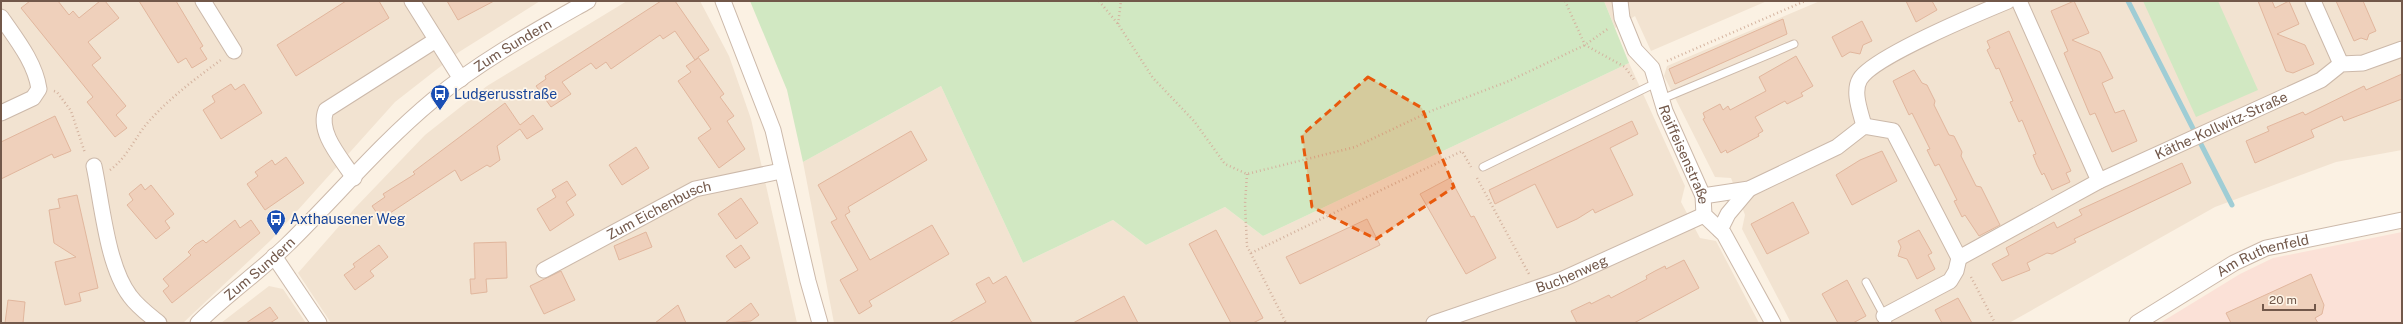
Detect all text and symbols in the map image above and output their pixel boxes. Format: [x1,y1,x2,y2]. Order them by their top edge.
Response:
street label: Zum Sundern [471,15,554,75]
bus stop icon: Ludgerusstraße [429,83,451,111]
place label: Ludgerusstraße [454,86,557,102]
street label: Käthe-Kollwitz-Straße [2152,88,2290,162]
street label: Raiffeisenstraße [1656,103,1711,205]
street label: Zum Eichenbusch [604,178,713,243]
bus stop icon: Axthausener Weg [265,208,287,236]
place label: Axthausener Weg [290,211,406,227]
street label: Am Ruthenfeld [2214,231,2310,280]
street label: Zum Sundern [221,234,298,304]
street label: Buchenweg [1533,252,1610,296]
scale bar [2263,286,2315,312]
text: 20 m [2269,293,2297,307]

